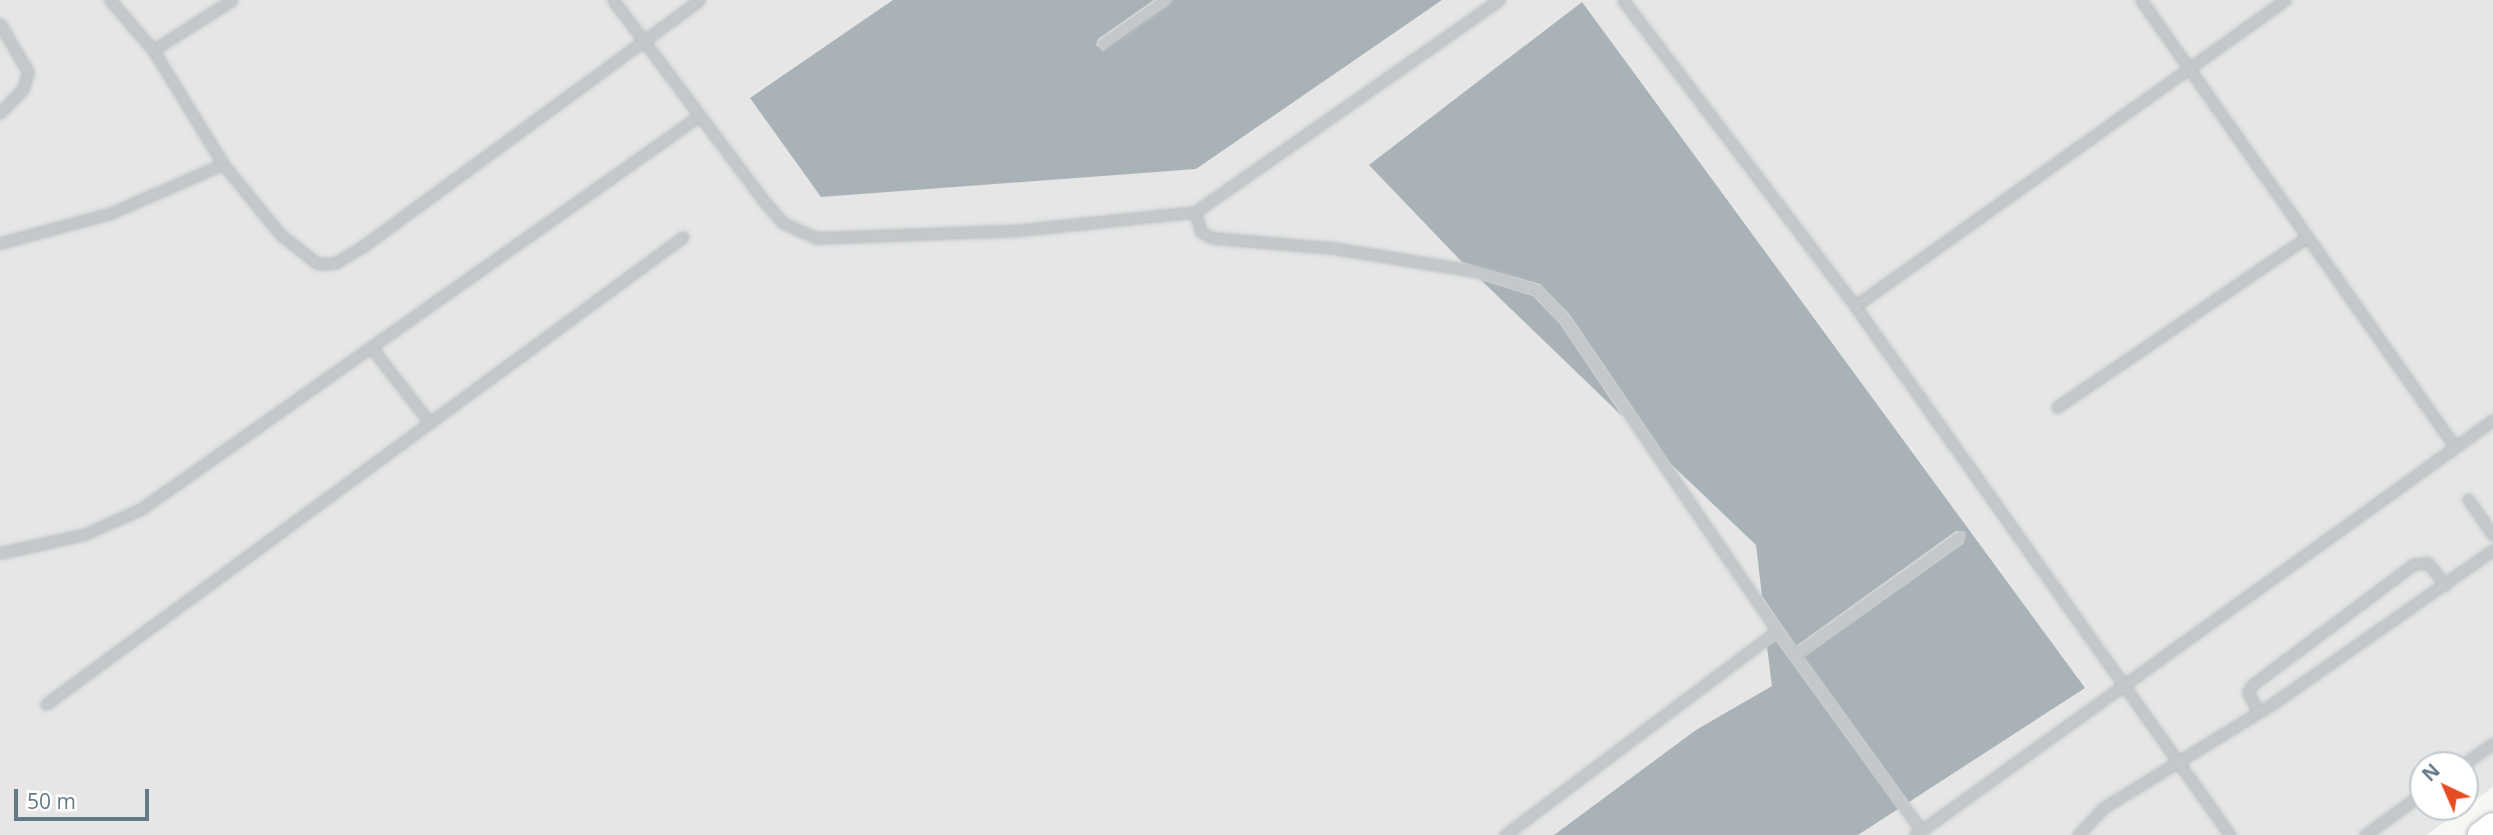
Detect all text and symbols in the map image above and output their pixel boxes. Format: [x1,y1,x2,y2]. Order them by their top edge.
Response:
north arrow [2409,751,2479,821]
text: N [2416,758,2445,787]
scale bar [18,776,152,820]
text: 50 m [27,787,76,815]

